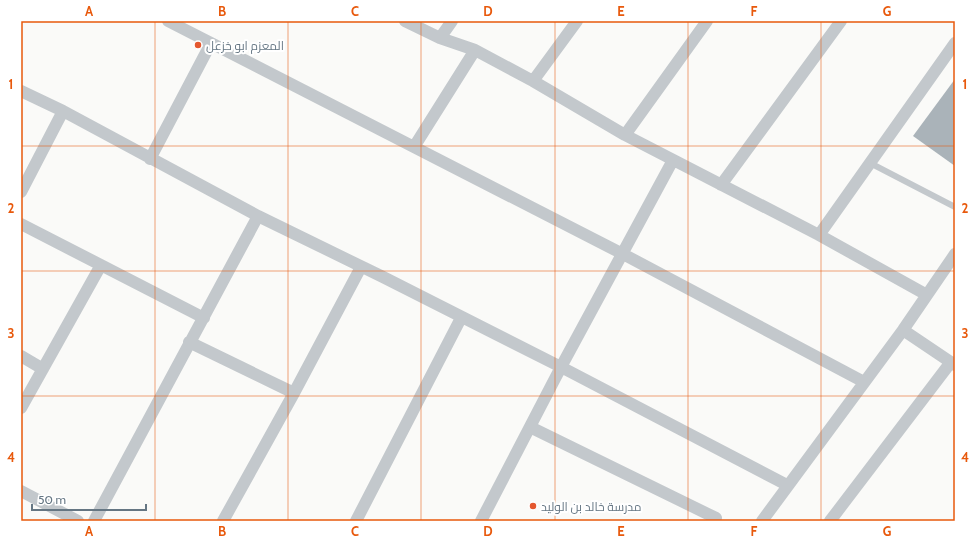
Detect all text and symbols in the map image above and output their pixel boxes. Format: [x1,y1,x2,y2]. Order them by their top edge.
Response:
text: A [85,3,94,19]
text: B [218,3,226,19]
text: C [351,3,359,19]
text: D [483,3,493,19]
text: E [617,3,625,19]
text: F [751,3,758,19]
text: G [883,3,892,19]
place label: المعزم ابو خزعل [206,38,284,54]
marker: المعزم ابو خزعل [193,40,203,50]
text: 1 [9,76,13,92]
text: 1 [963,76,967,92]
text: 2 [8,200,15,216]
text: 2 [962,200,969,216]
text: 3 [7,325,15,341]
text: 3 [961,325,969,341]
text: 4 [7,449,15,465]
text: 4 [961,449,969,465]
scale bar [32,486,146,512]
text: 50 m [38,492,66,507]
place label: مدرسة خالد بن الوليد [541,499,641,514]
marker: مدرسة خالد بن الوليد [528,501,538,511]
text: A [85,523,94,539]
text: B [218,523,226,539]
text: C [351,523,359,539]
text: D [483,523,493,539]
text: E [617,523,625,539]
text: F [751,523,758,539]
text: G [883,523,892,539]

